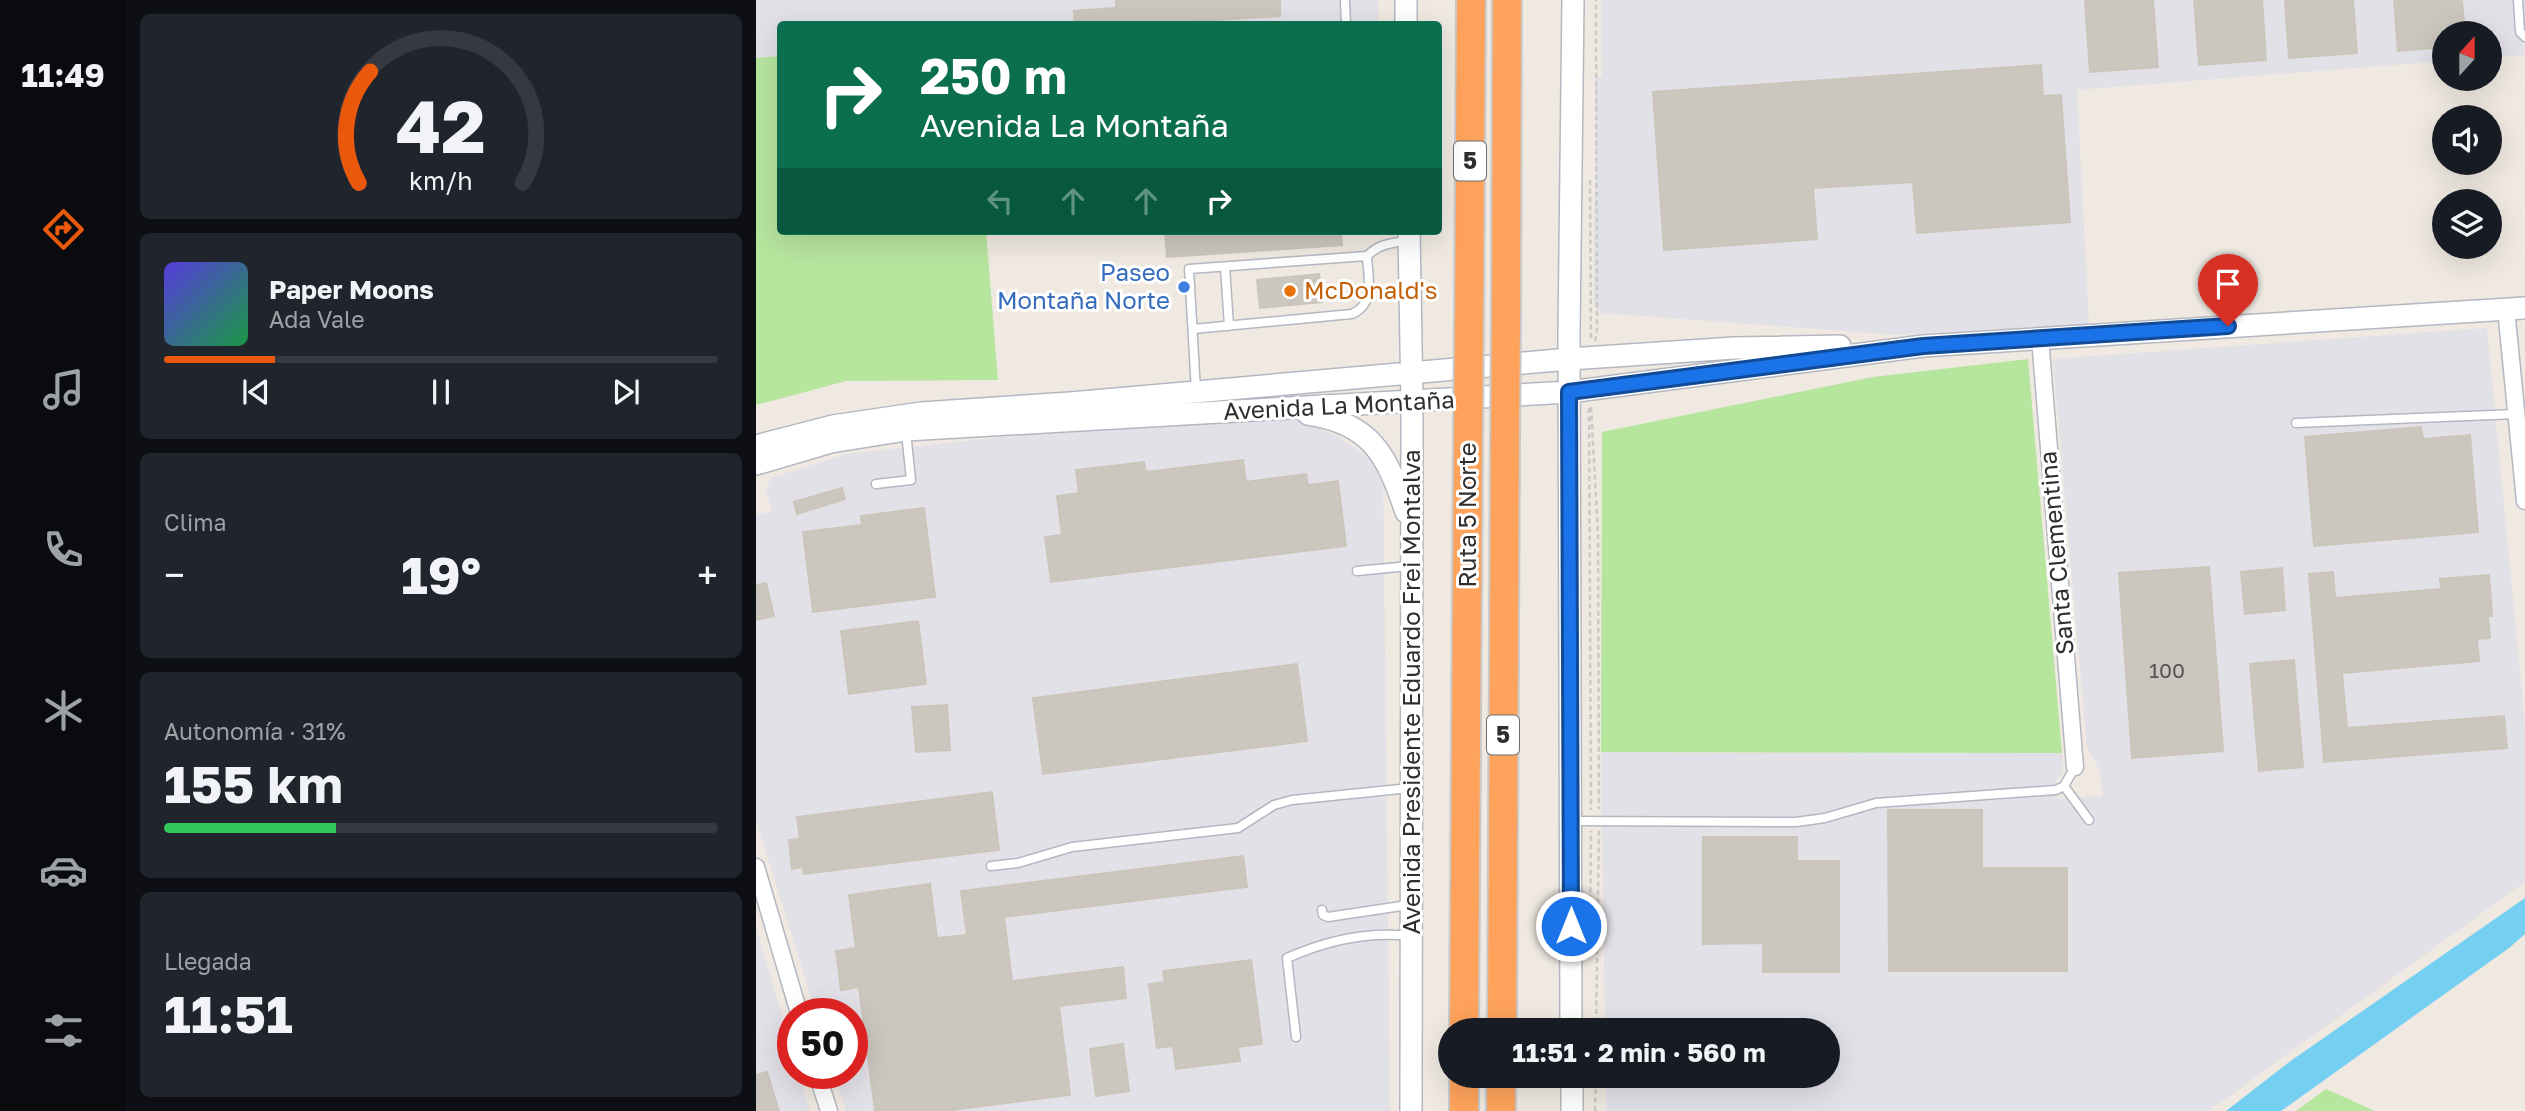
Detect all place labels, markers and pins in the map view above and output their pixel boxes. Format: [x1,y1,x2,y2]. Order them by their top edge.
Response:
pin [2198,254,2258,326]
place label: Paseo Montaña Norte [997,257,1170,314]
place label: McDonald's [1304,275,1437,304]
marker: Paseo Montaña Norte [1176,279,1192,295]
marker: McDonald's [1282,283,1298,299]

